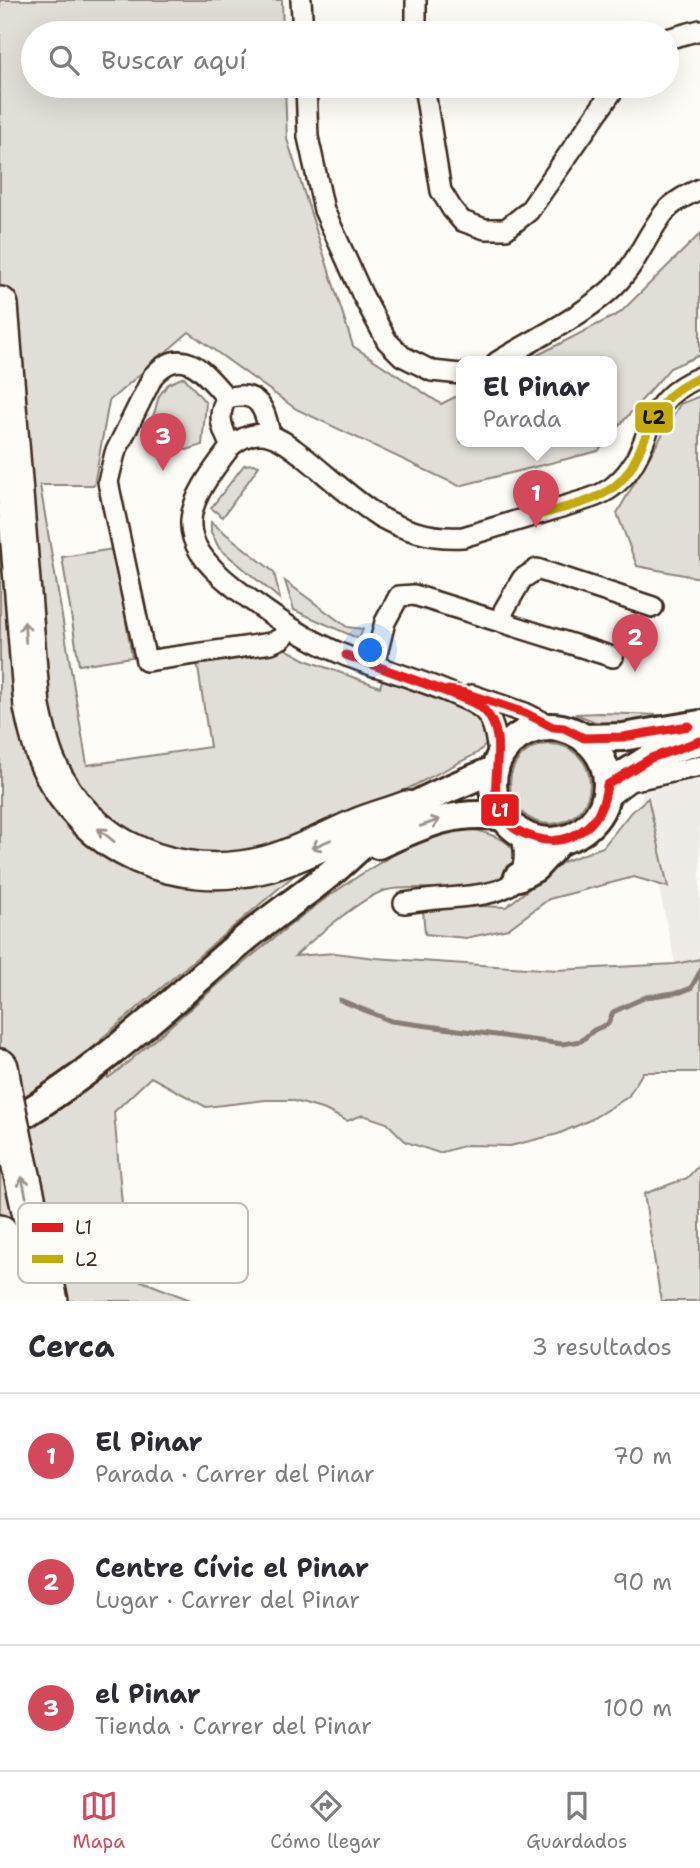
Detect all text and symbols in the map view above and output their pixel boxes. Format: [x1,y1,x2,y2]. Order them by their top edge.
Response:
search box [21,21,679,98]
icon: search [45,41,83,79]
text: Buscar aquí [101,42,247,77]
popup [456,356,617,447]
text: El Pinar [483,369,590,404]
line badge: L2 [634,401,674,434]
text: Parada [483,404,561,434]
text: L2 [642,405,666,430]
pin: 3 [140,413,186,471]
pin: 1 [513,470,559,528]
pin: 2 [612,614,658,672]
one-way arrow [18,621,31,644]
your location [353,633,387,667]
line badge: L1 [480,793,520,827]
text: L1 [491,798,509,823]
one-way arrow [418,815,440,828]
one-way arrow [98,827,116,843]
one-way arrow [311,838,332,851]
one-way arrow [16,1176,30,1199]
legend [18,1203,248,1283]
text: L1 [75,1215,92,1240]
text: L2 [75,1247,98,1272]
text: Cerca [28,1326,115,1367]
text: 3 resultados [532,1332,672,1362]
text: El Pinar [95,1424,203,1459]
text: 1 [46,1441,56,1471]
text: 70 m [613,1441,672,1471]
text: Parada · Carrer del Pinar [95,1459,375,1489]
text: Centre Cívic el Pinar [95,1550,369,1585]
text: 2 [43,1567,59,1597]
text: 90 m [612,1567,672,1597]
text: Lugar · Carrer del Pinar [95,1585,360,1615]
text: el Pinar [95,1676,201,1711]
text: 3 [43,1693,59,1723]
text: 100 m [603,1693,672,1723]
text: Tienda · Carrer del Pinar [95,1711,372,1741]
tab: Mapa [73,1787,125,1854]
tab: Cómo llegar [270,1787,381,1854]
tab: Guardados [526,1787,627,1854]

